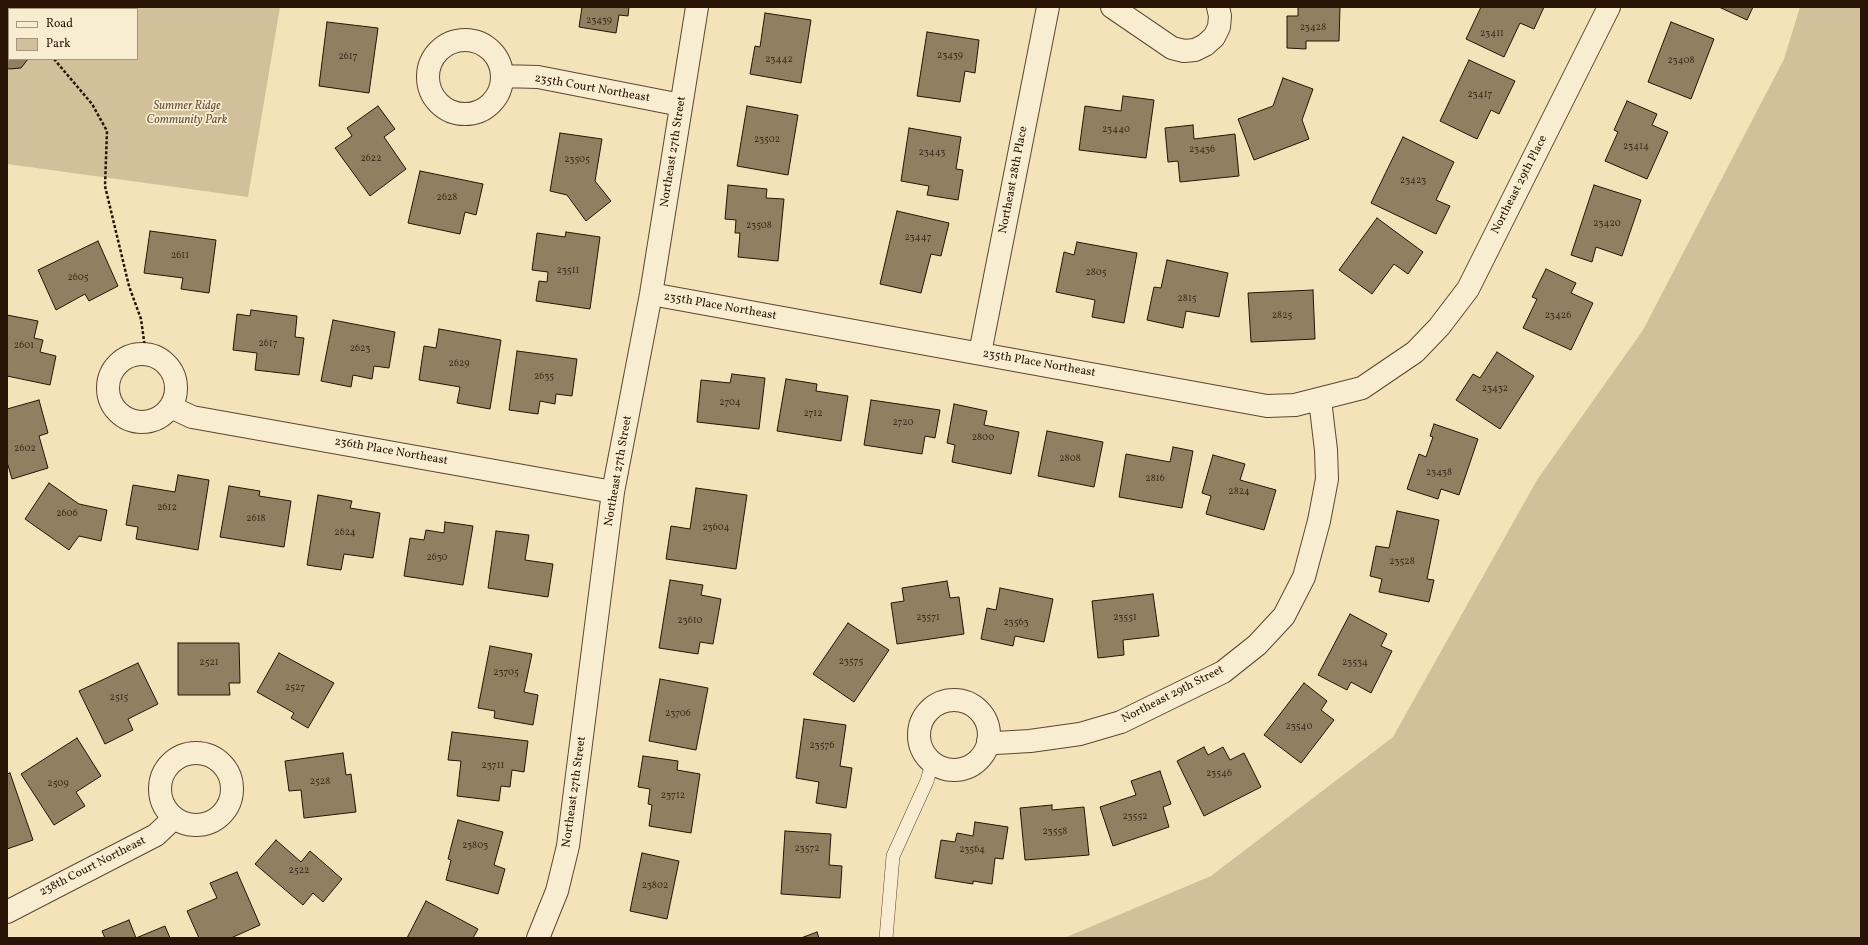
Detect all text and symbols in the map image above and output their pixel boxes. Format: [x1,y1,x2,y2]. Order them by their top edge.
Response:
legend [8,8,138,60]
house number: 23439 [586,15,612,27]
text: Road [46,16,73,32]
house number: 23428 [1300,22,1326,34]
house number: 23411 [1480,28,1504,40]
text: Park [46,36,71,52]
house number: 23439 [937,50,963,62]
house number: 2617 [338,51,358,63]
house number: 23442 [765,54,793,66]
house number: 23408 [1667,55,1695,67]
street label: 235th Court Northeast [533,72,651,106]
house number: 23417 [1468,89,1492,101]
street label: Northeast 27th Street [658,95,690,209]
park label: Summer Ridge Community Park [147,100,227,128]
house number: 23440 [1102,124,1130,136]
street label: Northeast 28th Place [997,125,1031,235]
street label: Northeast 29th Place [1489,133,1551,237]
house number: 23502 [754,134,780,146]
house number: 23414 [1623,141,1649,153]
house number: 23436 [1189,144,1215,156]
house number: 23443 [919,147,945,159]
house number: 2622 [360,153,382,165]
house number: 23505 [564,154,590,166]
house number: 23423 [1400,175,1426,187]
house number: 2628 [437,192,457,204]
house number: 23420 [1593,218,1621,230]
house number: 23508 [746,220,772,232]
house number: 23447 [905,232,931,244]
house number: 2611 [171,250,189,262]
house number: 23511 [557,265,579,277]
house number: 2805 [1085,267,1107,279]
house number: 2605 [67,272,89,284]
street label: 235th Place Northeast [662,290,778,324]
house number: 2815 [1177,293,1197,305]
house number: 2825 [1272,310,1292,322]
house number: 23426 [1545,310,1571,322]
house number: 2617 [258,338,278,350]
house number: 2601 [14,340,34,352]
house number: 2623 [350,343,370,355]
street label: 235th Place Northeast [981,347,1097,381]
house number: 2629 [449,358,469,370]
house number: 2635 [534,371,554,383]
house number: 23432 [1482,383,1508,395]
house number: 2704 [719,397,741,409]
house number: 2712 [803,408,823,420]
street label: Northeast 27th Street [602,414,636,528]
house number: 2720 [892,417,914,429]
house number: 2800 [972,432,994,444]
street label: 236th Place Northeast [333,435,449,469]
house number: 2602 [14,443,36,455]
house number: 2808 [1059,453,1081,465]
house number: 23438 [1426,467,1452,479]
house number: 2816 [1145,473,1165,485]
house number: 2824 [1228,486,1250,498]
house number: 2612 [157,502,177,514]
house number: 2606 [56,508,78,520]
house number: 2618 [246,513,266,525]
house number: 23604 [703,522,729,534]
house number: 2624 [334,527,356,539]
house number: 2630 [426,552,448,564]
house number: 23528 [1389,556,1415,568]
house number: 23571 [916,612,940,624]
house number: 23551 [1113,612,1137,624]
house number: 23610 [677,615,703,627]
house number: 23563 [1003,617,1029,629]
house number: 23575 [839,656,863,668]
house number: 2521 [199,657,219,669]
house number: 23534 [1342,657,1368,669]
street label: Northeast 29th Street [1119,663,1227,727]
house number: 23705 [493,667,519,679]
house number: 2527 [285,682,305,694]
house number: 2515 [110,692,128,704]
house number: 23706 [665,708,691,720]
house number: 23540 [1286,721,1312,733]
street label: Northeast 27th Street [560,735,590,849]
house number: 23576 [810,740,834,752]
house number: 23711 [482,760,504,772]
house number: 23546 [1206,768,1232,780]
house number: 2528 [310,776,330,788]
house number: 2509 [47,778,69,790]
house number: 23712 [661,790,685,802]
house number: 23552 [1122,811,1148,823]
house number: 23558 [1043,826,1067,838]
street label: 238th Court Northeast [37,834,149,900]
house number: 23803 [462,840,488,852]
house number: 23572 [794,843,820,855]
house number: 23564 [959,844,985,856]
house number: 2522 [289,865,309,877]
house number: 23802 [642,880,668,892]

